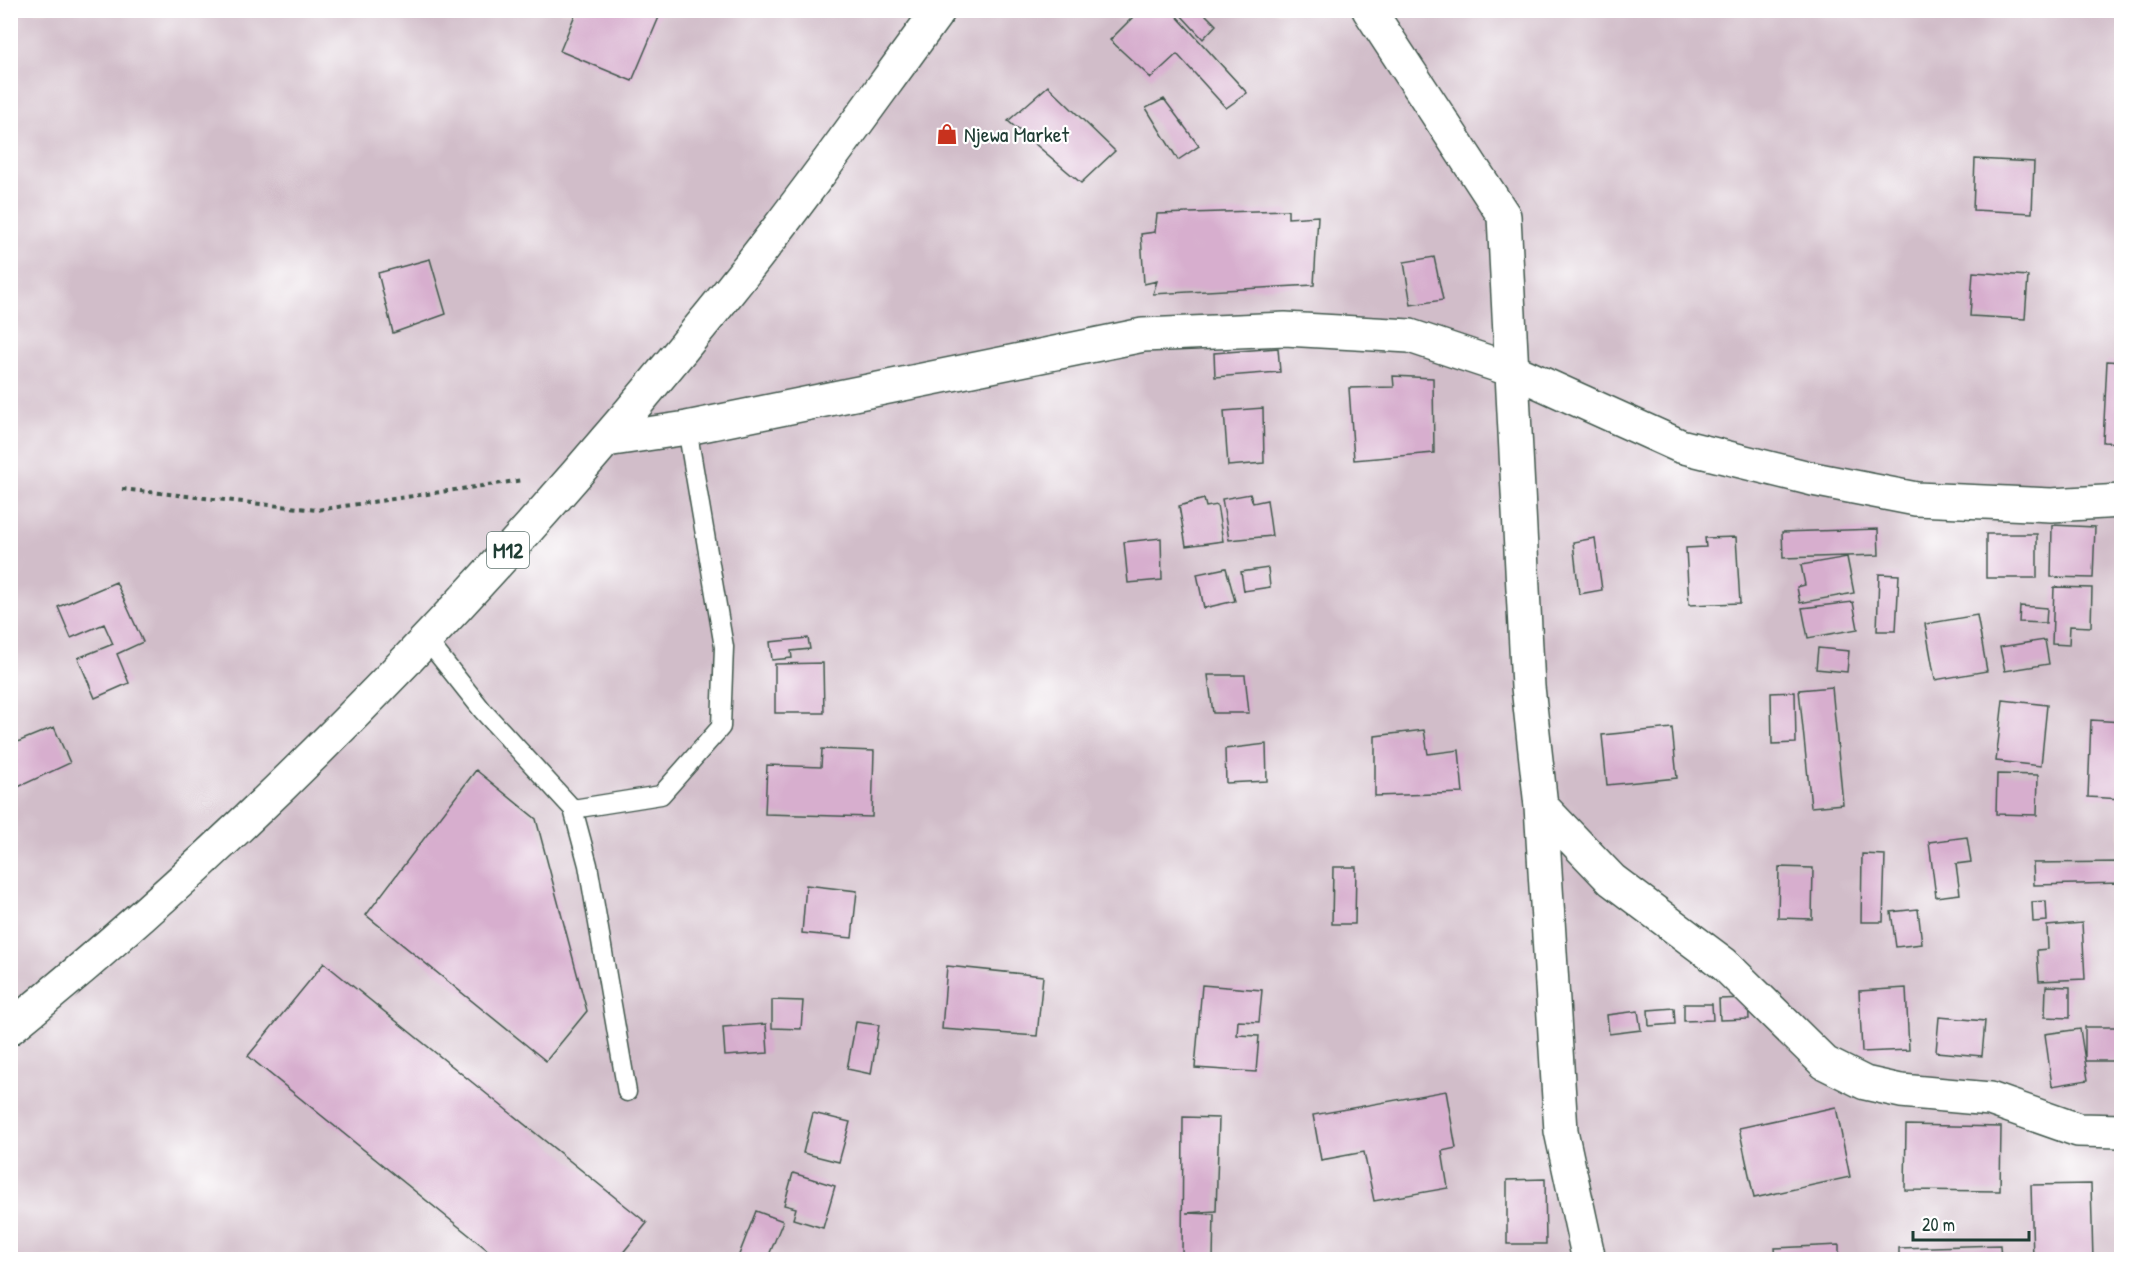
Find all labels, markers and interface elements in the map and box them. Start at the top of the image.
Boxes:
place label: Njewa Market [964,119,1070,149]
shop icon: Njewa Market [935,122,959,146]
road number: M12 [487,532,529,568]
scale bar [1913,1204,2028,1242]
text: 20 m [1922,1212,1955,1237]

